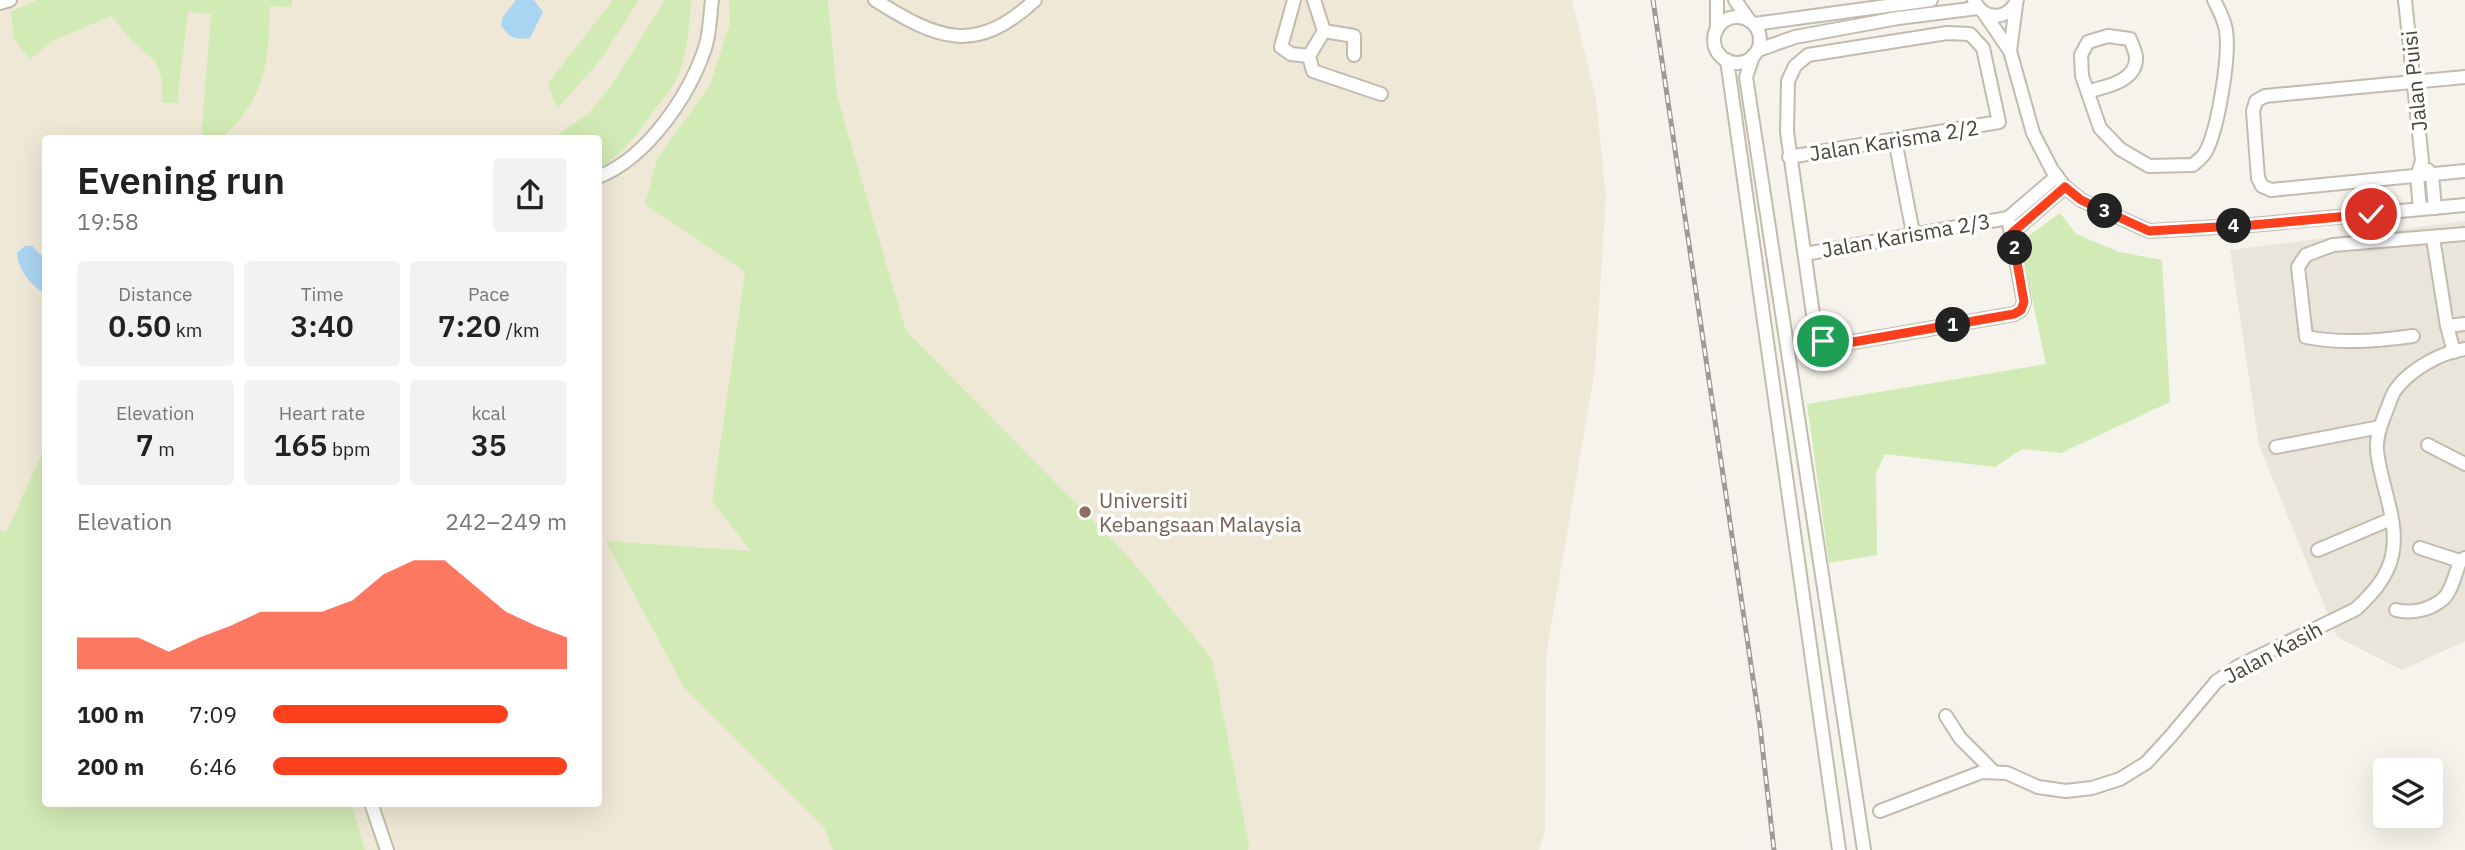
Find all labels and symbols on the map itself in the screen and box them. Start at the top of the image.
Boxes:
street label: Jalan Puisi [2395,29,2433,133]
street label: Jalan Karisma 2/2 [1807,113,1981,167]
pin [2341,184,2401,244]
pin: 3 [2088,194,2122,228]
street label: Jalan Karisma 2/3 [1819,206,1993,264]
pin: 4 [2216,208,2252,244]
pin: 2 [1997,230,2032,266]
pin: 1 [1936,308,1970,342]
pin [1793,311,1853,371]
place label: Universiti Kebangsaan Malaysia [1099,486,1301,538]
marker: Universiti Kebangsaan Malaysia [1077,504,1093,520]
street label: Jalan Kasih [2219,614,2327,690]

